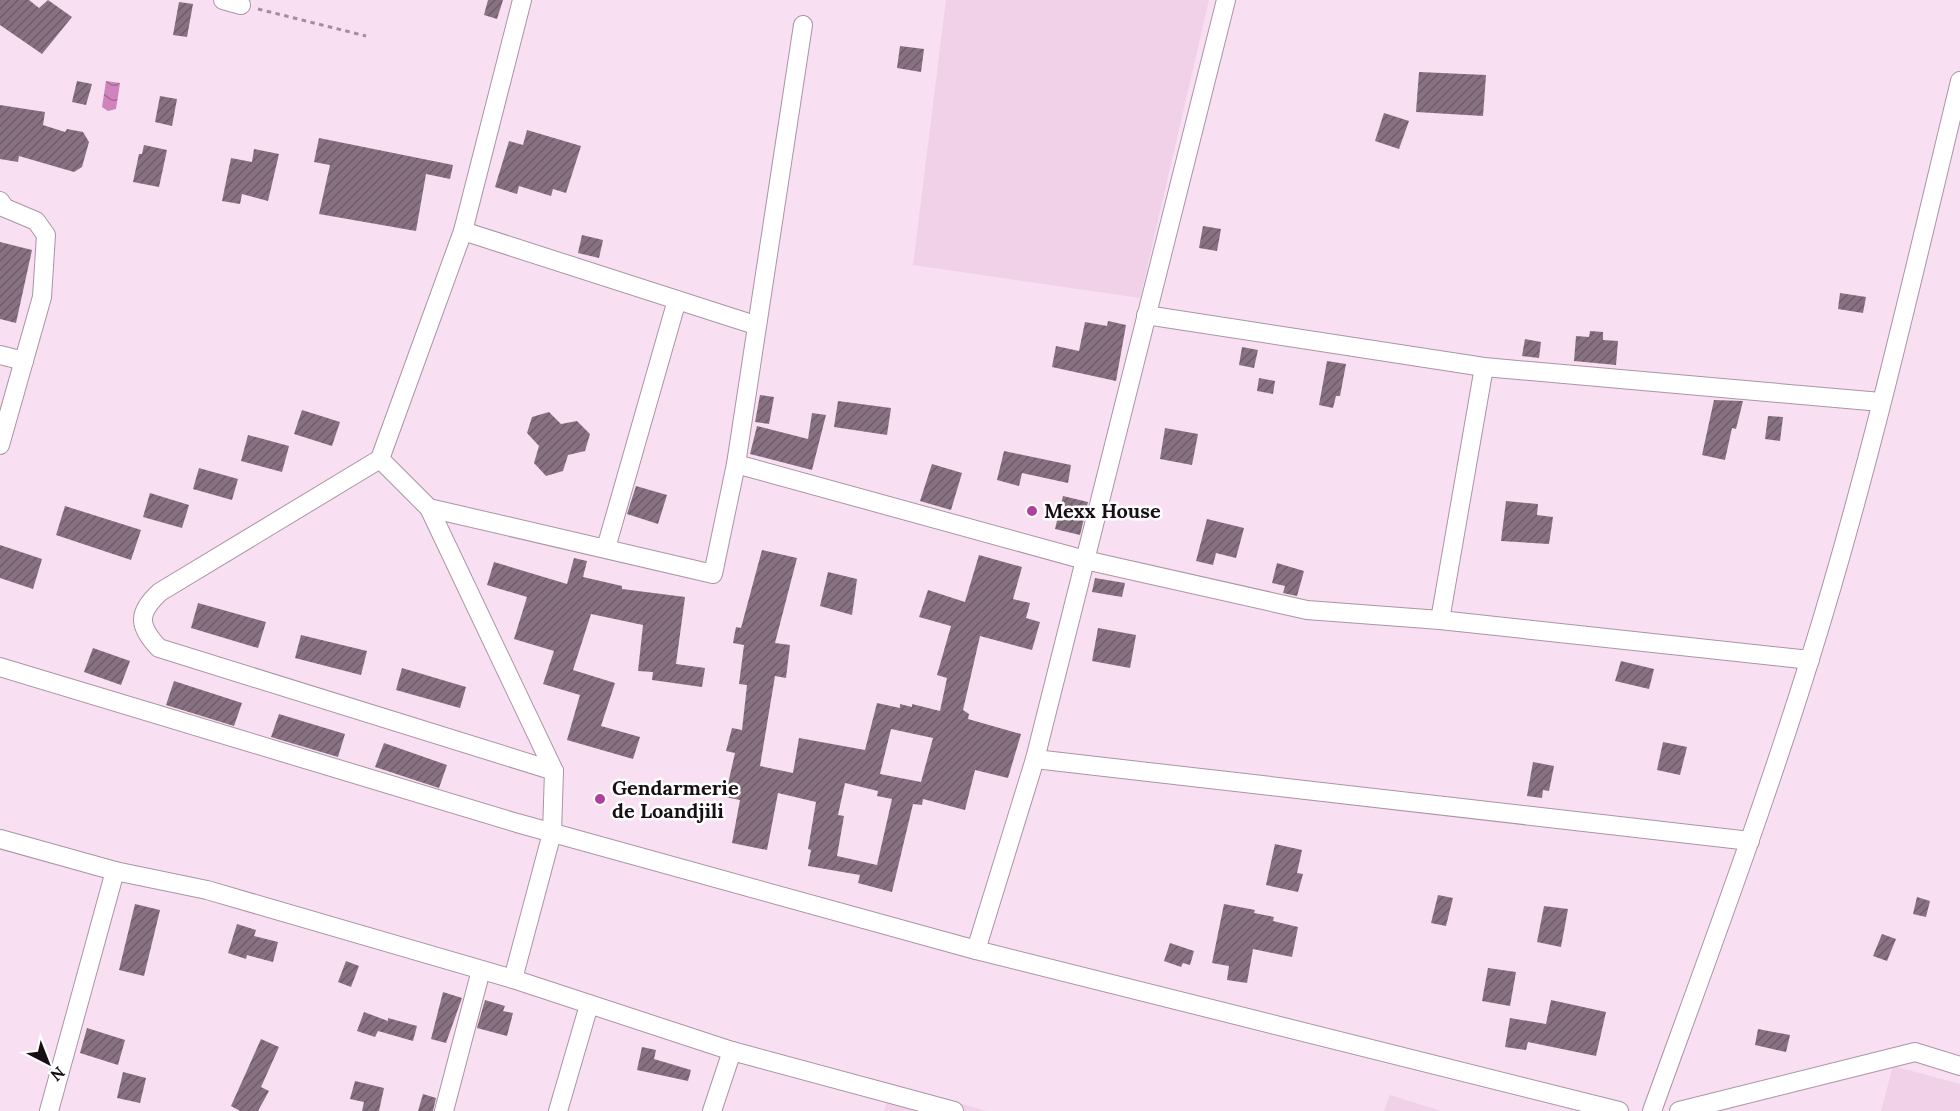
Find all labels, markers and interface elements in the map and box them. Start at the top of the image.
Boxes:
place label: Mexx House [1044,498,1161,523]
marker: Mexx House [1025,504,1039,518]
place label: Gendarmerie de Loandjili [612,775,739,823]
marker: Gendarmerie de Loandjili [593,792,607,806]
north arrow [18,1033,78,1093]
text: N [47,1063,69,1086]

